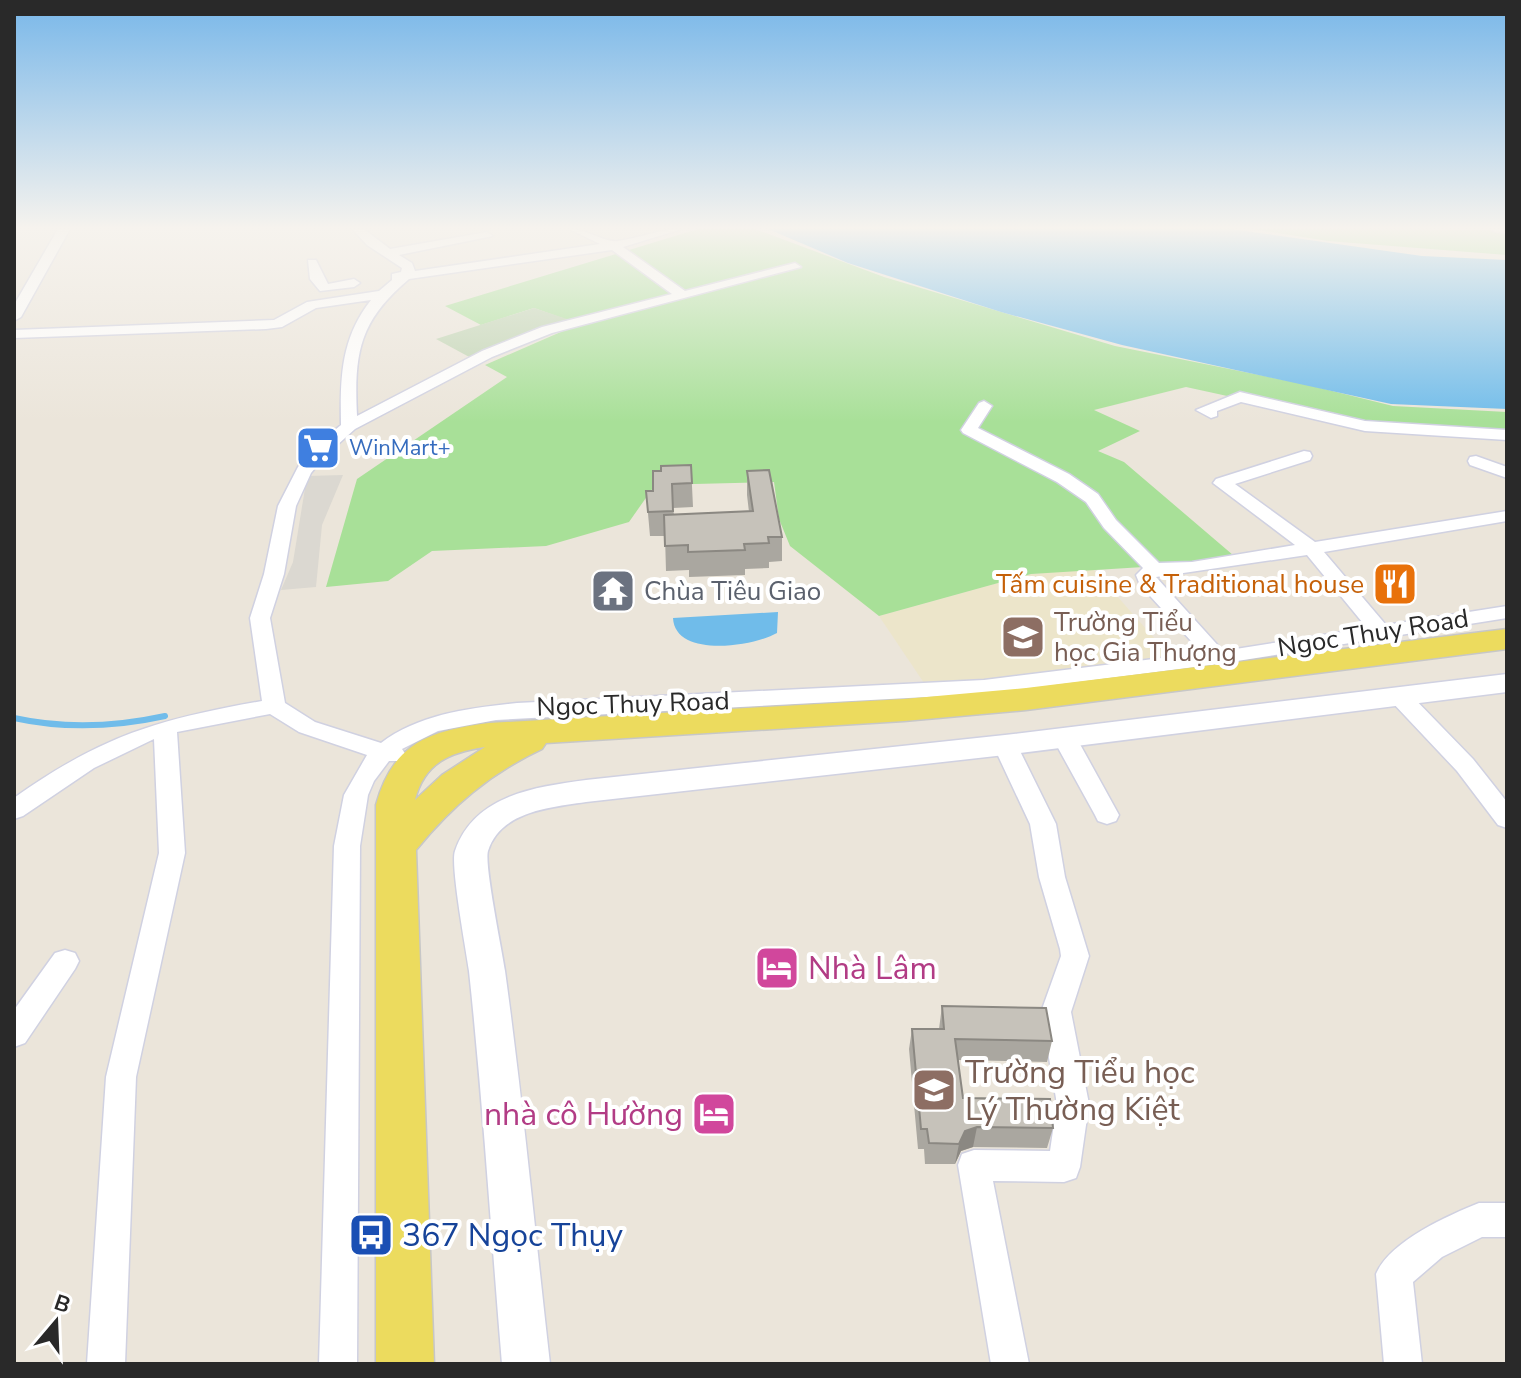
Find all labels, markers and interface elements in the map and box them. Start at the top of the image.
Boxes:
supermarket icon: WinMart+ [294,424,342,472]
place label: WinMart+ [349,433,451,463]
restaurant icon: Tấm cuisine & Traditional house [1371,560,1419,608]
temple icon: Chùa Tiêu Giao [589,567,637,615]
place label: Tấm cuisine & Traditional house [996,567,1364,602]
place label: Chùa Tiêu Giao [644,574,821,609]
street label: Ngoc Thuy Road [1275,601,1471,665]
place label: Trường Tiểu học Gia Thượng [1054,605,1237,670]
school or university icon: Trường Tiểu học Gia Thượng [999,613,1047,661]
street label: Ngoc Thuy Road [536,683,730,725]
hotel icon: Nhà Lâm [753,944,801,992]
place label: Nhà Lâm [808,947,937,990]
place label: Trường Tiểu học Lý Thường Kiệt [965,1051,1195,1131]
school or university icon: Trường Tiểu học Lý Thường Kiệt [910,1066,958,1114]
hotel icon: nhà cô Hường [690,1090,738,1138]
place label: nhà cô Hường [484,1093,683,1136]
bus stop icon: 367 Ngọc Thụy [347,1211,395,1259]
place label: 367 Ngọc Thụy [402,1214,623,1257]
north arrow [16,1282,96,1362]
text: B [50,1287,74,1321]

